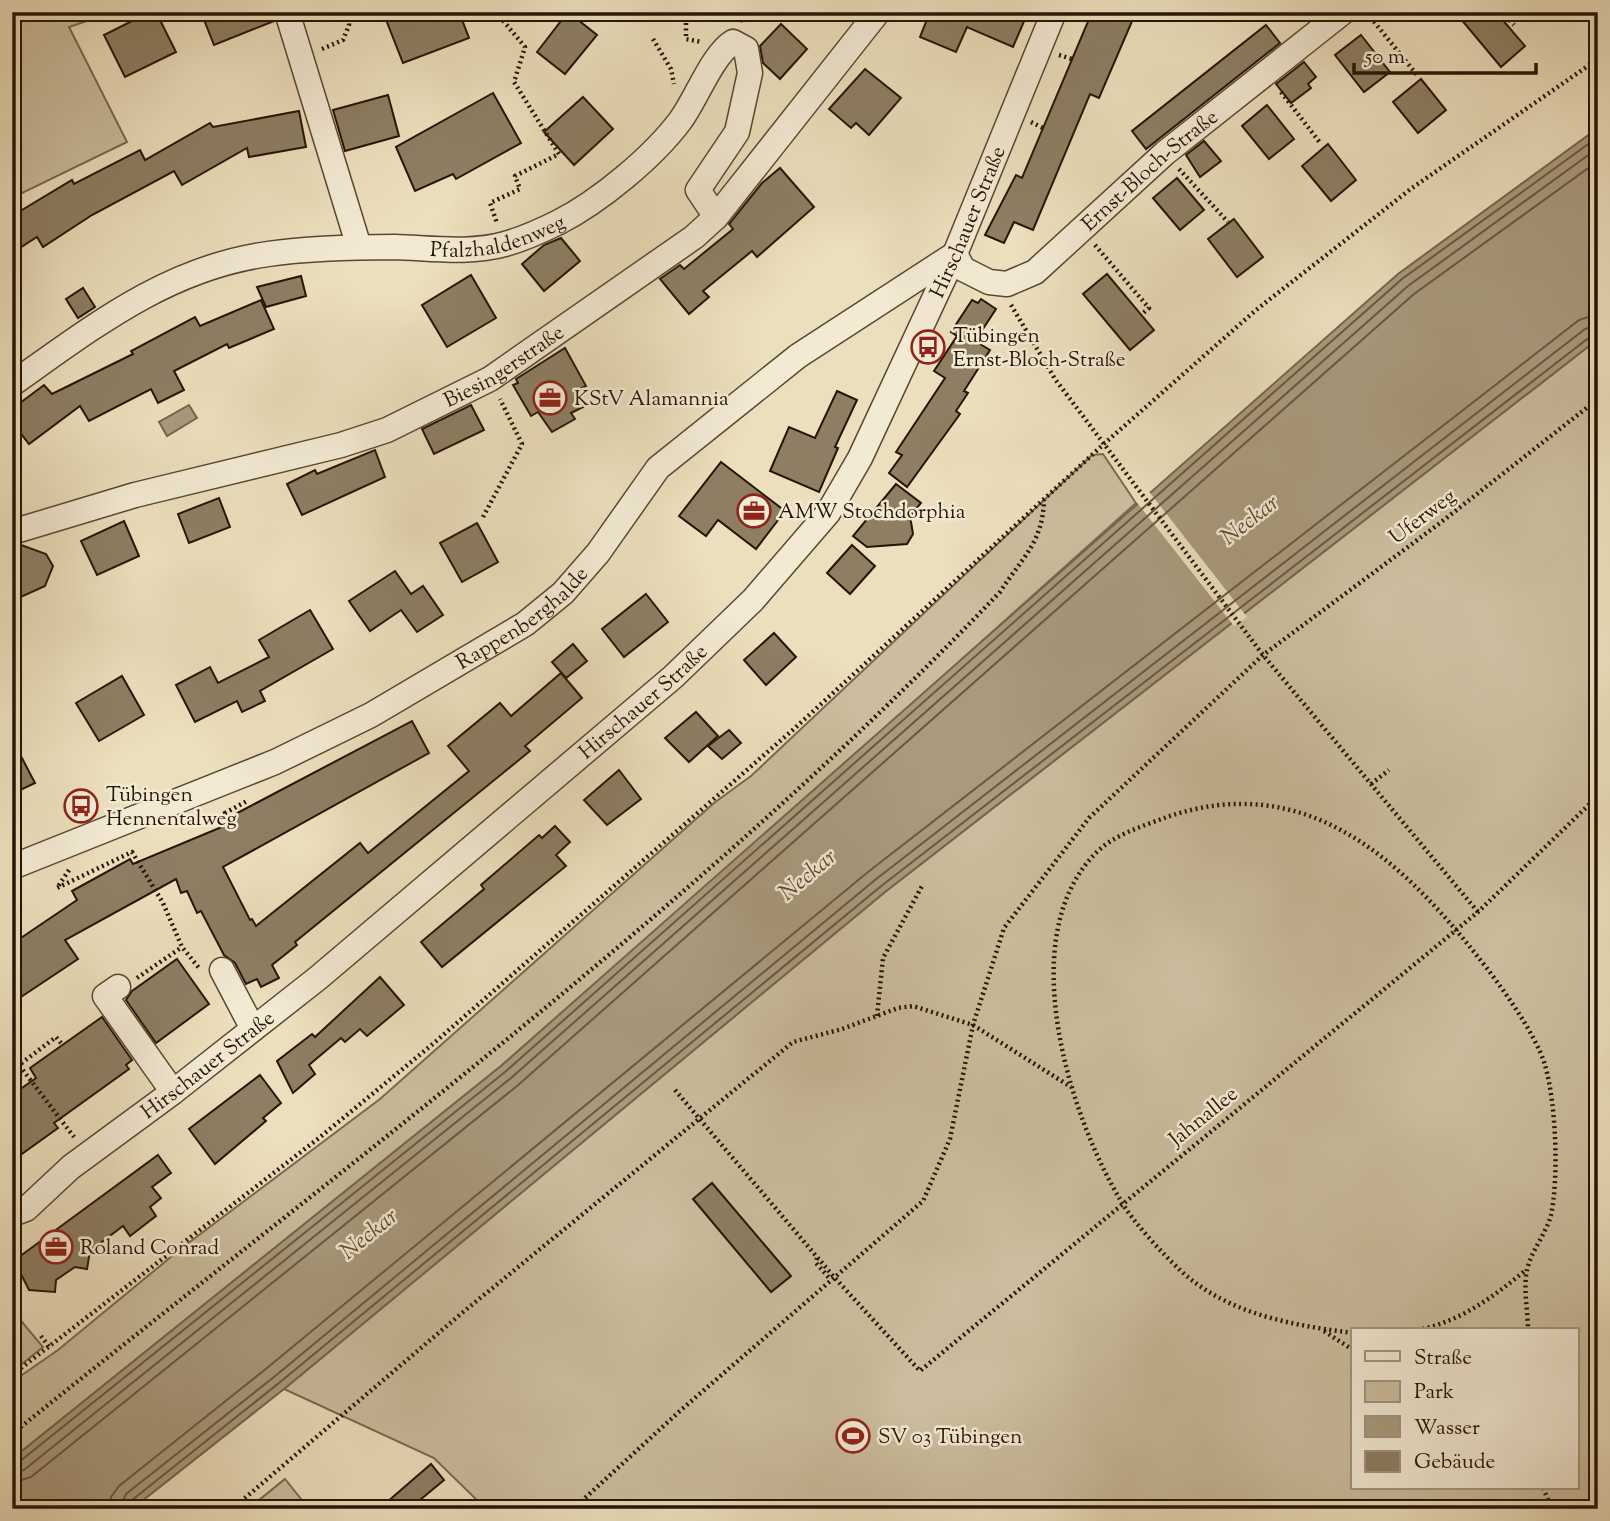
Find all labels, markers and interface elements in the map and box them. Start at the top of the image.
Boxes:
scale bar [1354,32,1536,76]
text: 50 m [1364,43,1405,73]
street label: Ernst-Bloch-Straße [1076,103,1225,239]
street label: Hirschauer Straße [924,142,1015,303]
street label: Pfalzhaldenweg [429,208,571,267]
street label: Biesingerstraße [439,319,571,417]
place label: Tübingen Ernst-Bloch-Straße [953,322,1126,376]
bus stop icon: Tübingen Ernst-Bloch-Straße [909,328,947,366]
office icon: KStV Alamannia [531,379,569,417]
place label: KStV Alamannia [574,385,729,415]
street label: Uferweg [1384,483,1463,553]
water label: Neckar [1214,488,1287,554]
office icon: AMW Stochdorphia [735,492,773,530]
place label: AMW Stochdorphia [778,498,966,528]
street label: Rappenberghalde [451,561,596,678]
street label: Hirschauer Straße [573,638,715,768]
place label: Tübingen Hennentalweg [106,781,237,835]
bus stop icon: Tübingen Hennentalweg [62,787,100,825]
water label: Neckar [773,842,844,910]
street label: Hirschauer Straße [135,1004,282,1128]
street label: Jahnallee [1162,1080,1245,1155]
water label: Neckar [334,1201,406,1269]
office icon: Roland Conrad [37,1228,75,1266]
place label: Roland Conrad [80,1234,219,1264]
legend [1351,1328,1578,1490]
text: Straße [1414,1344,1472,1374]
text: Park [1414,1378,1455,1408]
text: Wasser [1414,1414,1480,1444]
sports icon: SV 03 Tübingen [834,1417,872,1455]
place label: SV 03 Tübingen [878,1423,1023,1453]
text: Gebäude [1414,1448,1495,1478]

